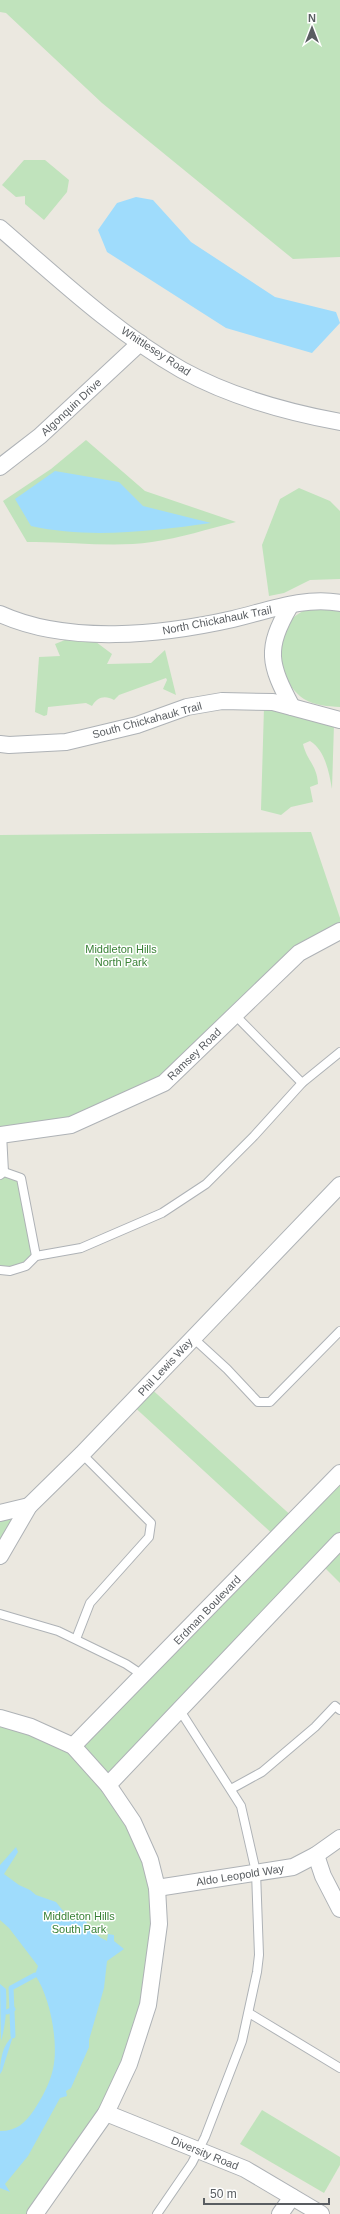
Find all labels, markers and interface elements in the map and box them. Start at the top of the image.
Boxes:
north arrow [292,8,332,48]
text: N [308,12,316,24]
street label: Whittlesey Road [119,324,193,378]
street label: Algonquin Drive [39,376,103,438]
street label: North Chickahauk Trail [161,603,273,637]
street label: South Chickahauk Trail [91,700,203,740]
park label: Middleton Hills North Park [85,943,157,968]
street label: Ramsey Road [165,1025,223,1083]
street label: Phil Lewis Way [135,1335,195,1398]
street label: Erdman Boulevard [171,1573,243,1647]
street label: Aldo Leopold Way [195,1862,285,1888]
park label: Middleton Hills South Park [43,1910,115,1935]
street label: Diversity Road [170,2134,240,2172]
scale bar [204,2180,329,2206]
text: 50 m [210,2187,237,2201]

